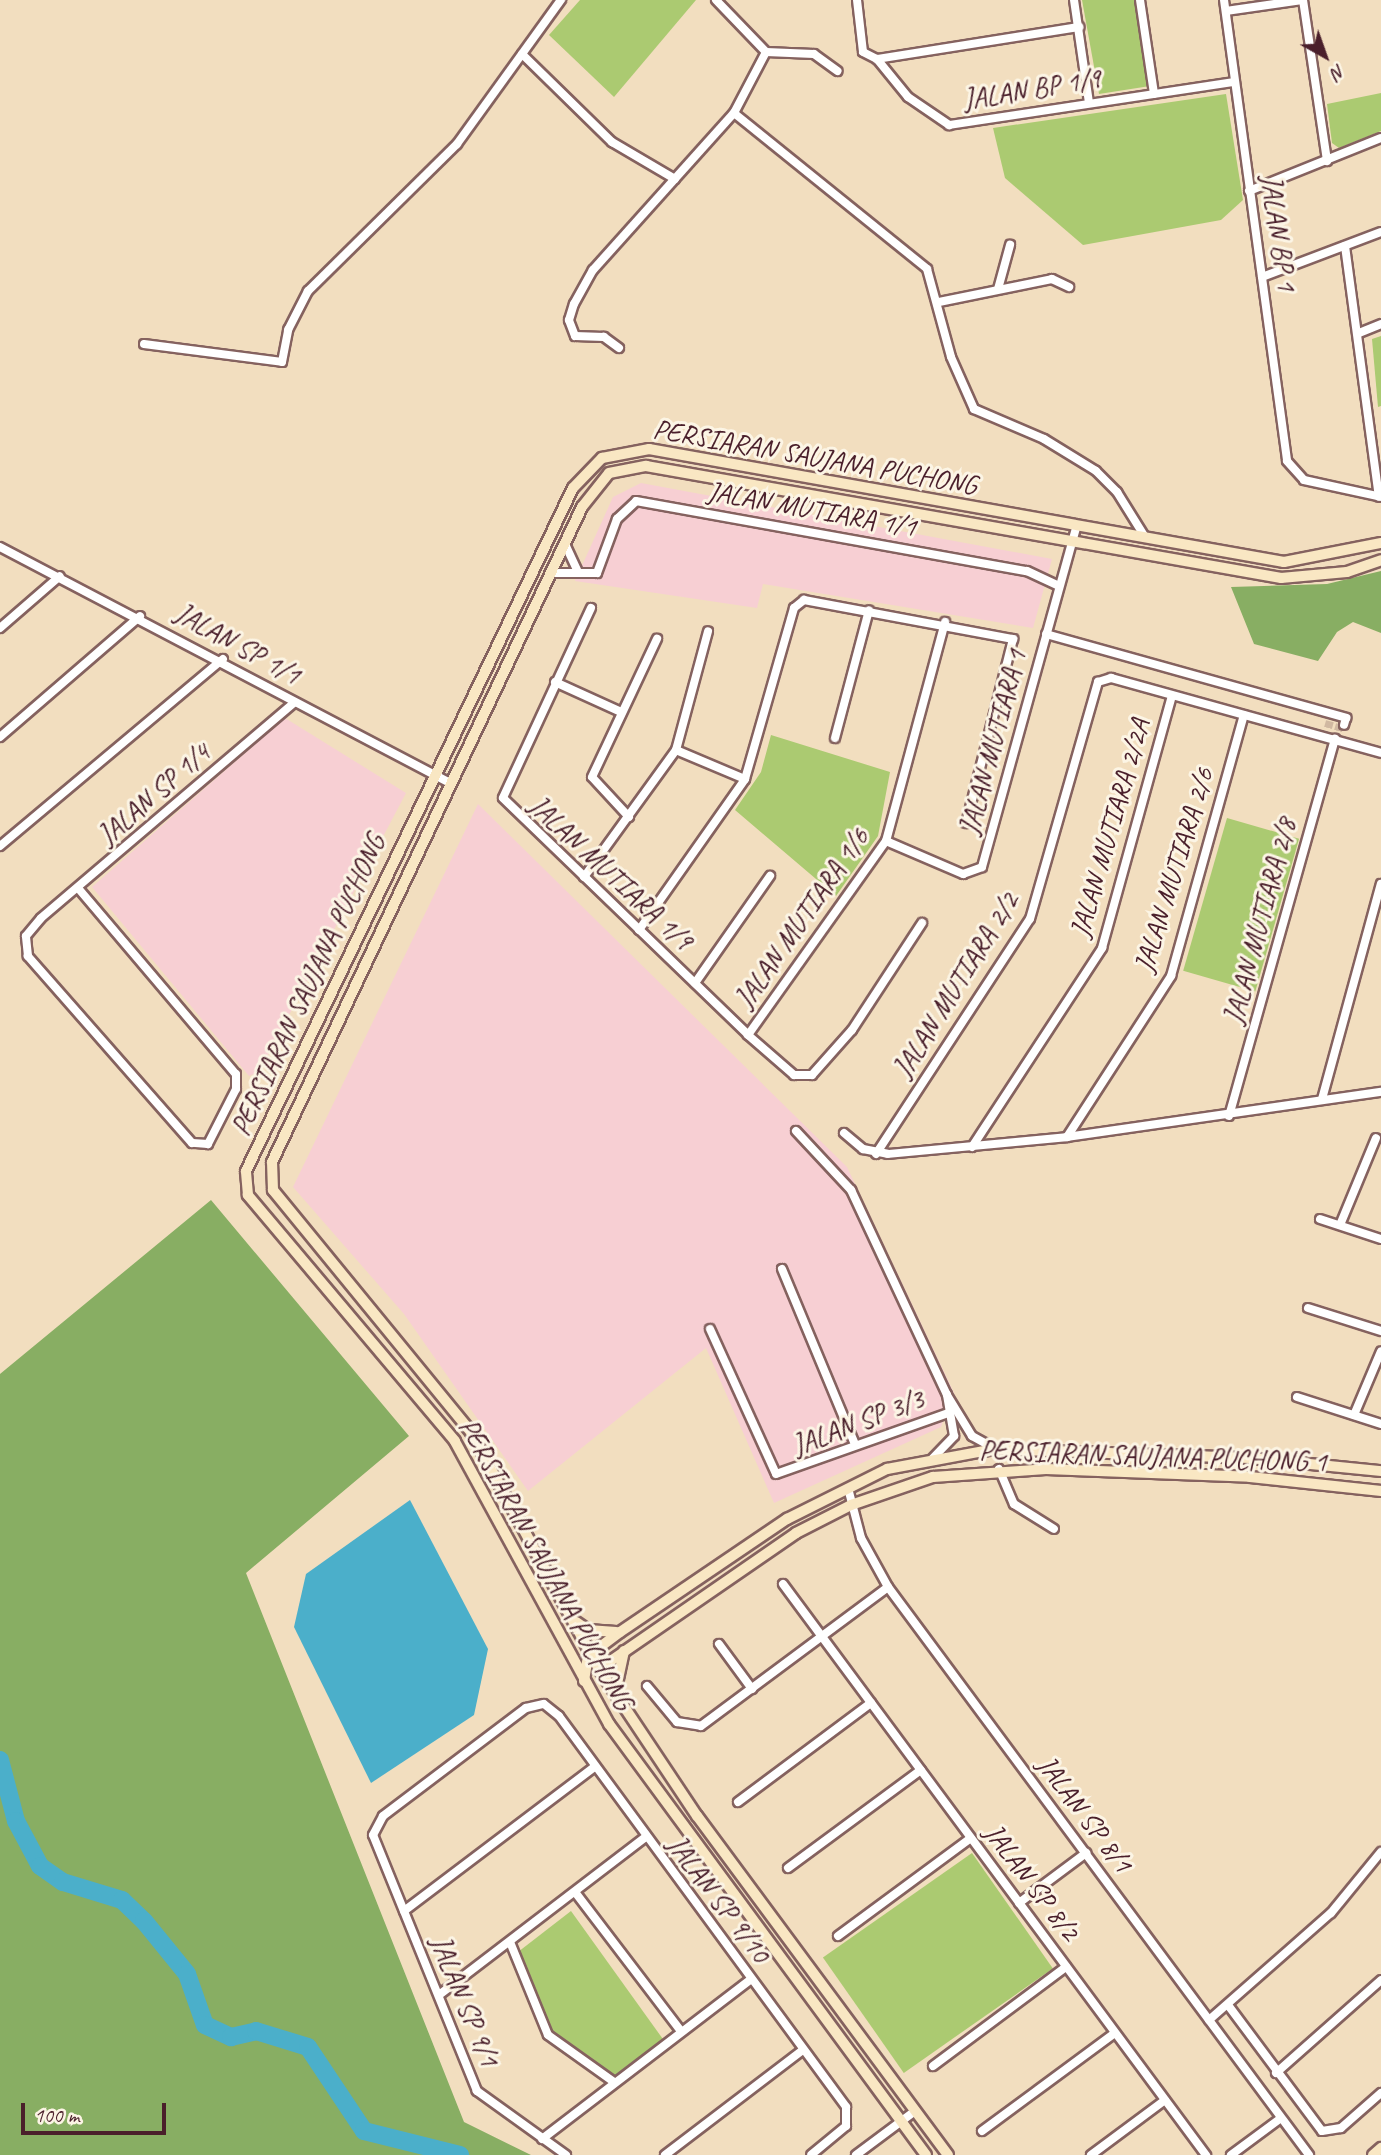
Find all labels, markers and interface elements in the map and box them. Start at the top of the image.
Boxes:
north arrow [1290,21,1360,91]
text: N [1326,59,1351,85]
street label: JALAN BP 1/9 [961,62,1103,116]
street label: JALAN BP 1 [1254,173,1304,293]
street label: PERSIARAN SAUJANA PUCHONG [650,412,980,502]
street label: JALAN MUTIARA 1/1 [705,474,919,544]
street label: JALAN SP 1/1 [170,596,306,692]
street label: JALAN MUTIARA 1 [952,646,1034,838]
street label: JALAN MUTIARA 2/2A [1063,715,1157,941]
street label: JALAN SP 1/4 [91,736,217,852]
street label: JALAN MUTIARA 2/6 [1127,764,1221,976]
street label: JALAN MUTIARA 1/9 [522,789,700,957]
street label: JALAN MUTIARA 2/8 [1216,815,1304,1027]
street label: JALAN MUTIARA 1/6 [728,822,876,1014]
street label: PERSIARAN SAUJANA PUCHONG [223,828,393,1142]
street label: JALAN MUTIARA 2/2 [886,887,1026,1083]
street label: JALAN SP 3/3 [788,1382,928,1462]
street label: PERSIARAN SAUJANA PUCHONG [451,1412,641,1716]
street label: PERSIARAN SAUJANA PUCHONG 1 [978,1433,1328,1479]
street label: JALAN SP 8/1 [1030,1749,1140,1879]
street label: JALAN SP 8/2 [977,1817,1087,1947]
street label: JALAN SP 9/10 [660,1829,778,1969]
street label: JALAN SP 9/1 [424,1931,506,2071]
scale bar [24,2088,170,2132]
text: 100 m [34,2102,79,2128]

